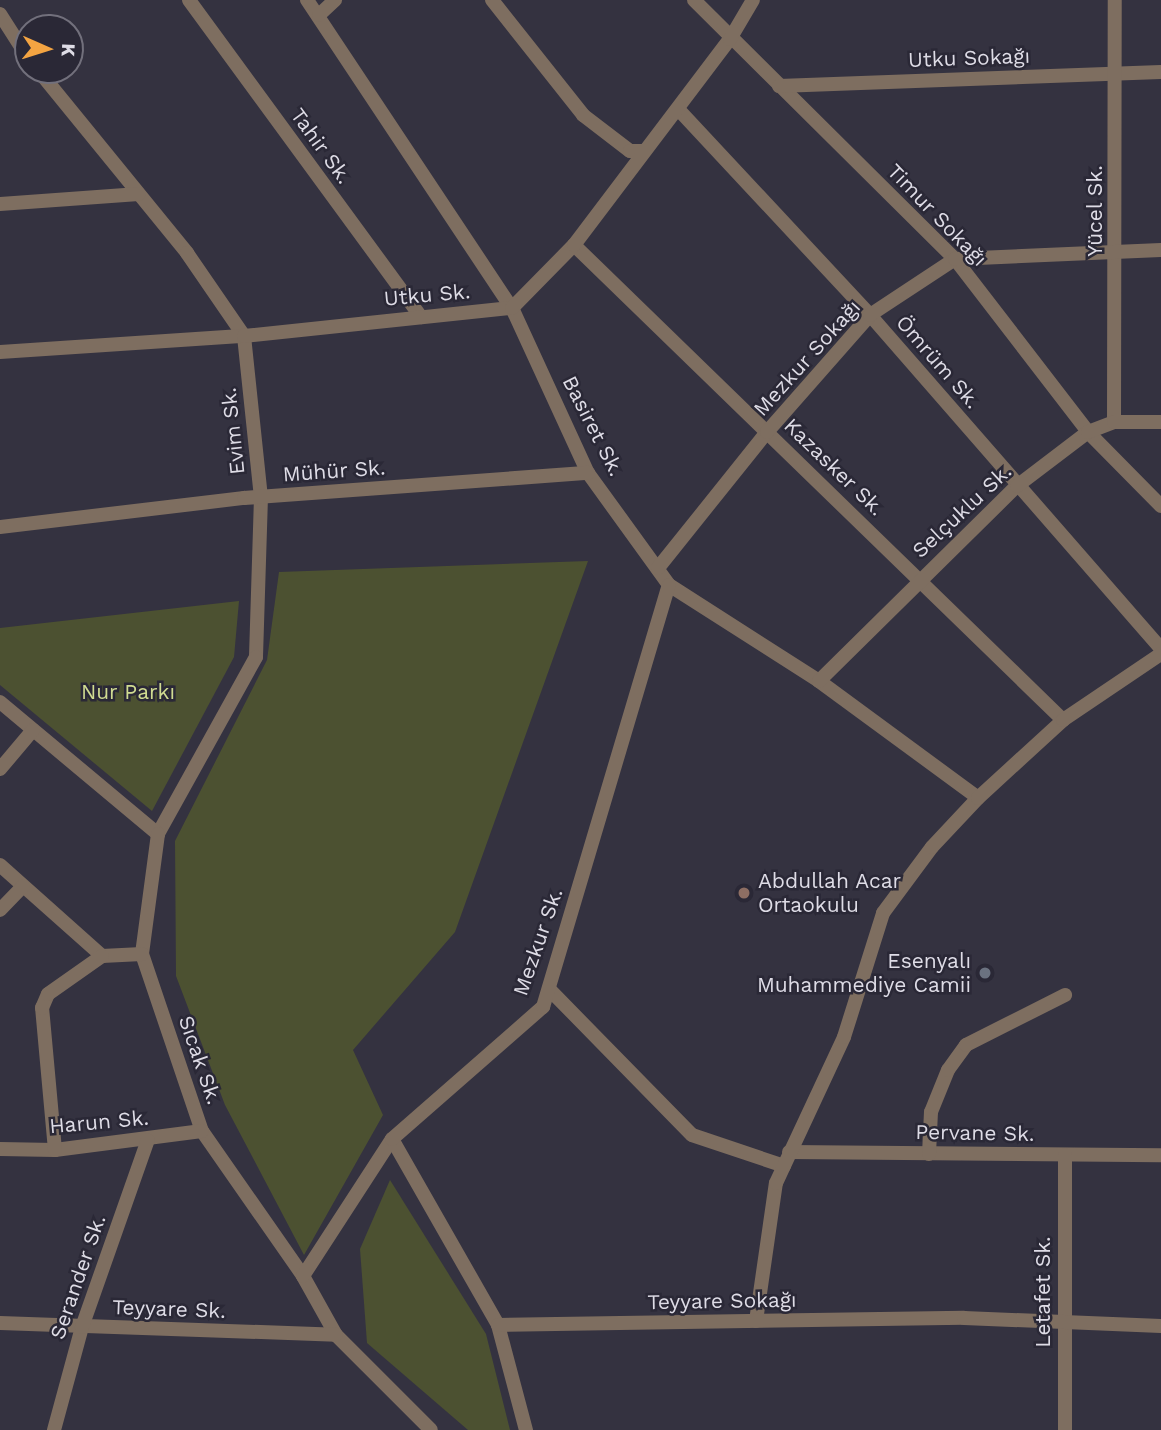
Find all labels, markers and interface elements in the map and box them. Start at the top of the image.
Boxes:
north arrow [14,14,84,84]
text: K [57,43,80,57]
street label: Utku Sokağı [908,43,1030,73]
street label: Tahir Sk. [285,103,357,189]
street label: Timur Sokağı [882,158,992,272]
street label: Yücel Sk. [1082,165,1108,257]
street label: Utku Sk. [383,279,471,311]
street label: Mezkur Sokağı [748,295,866,421]
street label: Ömrüm Sk. [891,310,985,414]
street label: Basiret Sk. [557,372,629,480]
street label: Evim Sk. [216,386,250,476]
street label: Kazasker Sk. [779,413,889,521]
street label: Mühür Sk. [282,455,386,487]
street label: Selçuklu Sk. [907,459,1017,563]
park label: Nur Parkı [81,679,175,705]
place label: Abdullah Acar Ortaokulu [758,868,902,918]
street label: Mezkur Sk. [508,885,568,999]
marker: Abdullah Acar Ortaokulu [736,885,752,901]
place label: Esenyalı Muhammediye Camii [757,948,971,998]
marker: Esenyalı Muhammediye Camii [977,965,993,981]
street label: Sıcak Sk. [173,1012,227,1108]
street label: Harun Sk. [48,1105,150,1139]
street label: Pervane Sk. [915,1119,1035,1147]
street label: Serander Sk. [45,1211,111,1343]
street label: Letafet Sk. [1030,1236,1056,1348]
street label: Teyyare Sokağı [647,1287,797,1315]
street label: Teyyare Sk. [112,1294,226,1324]

